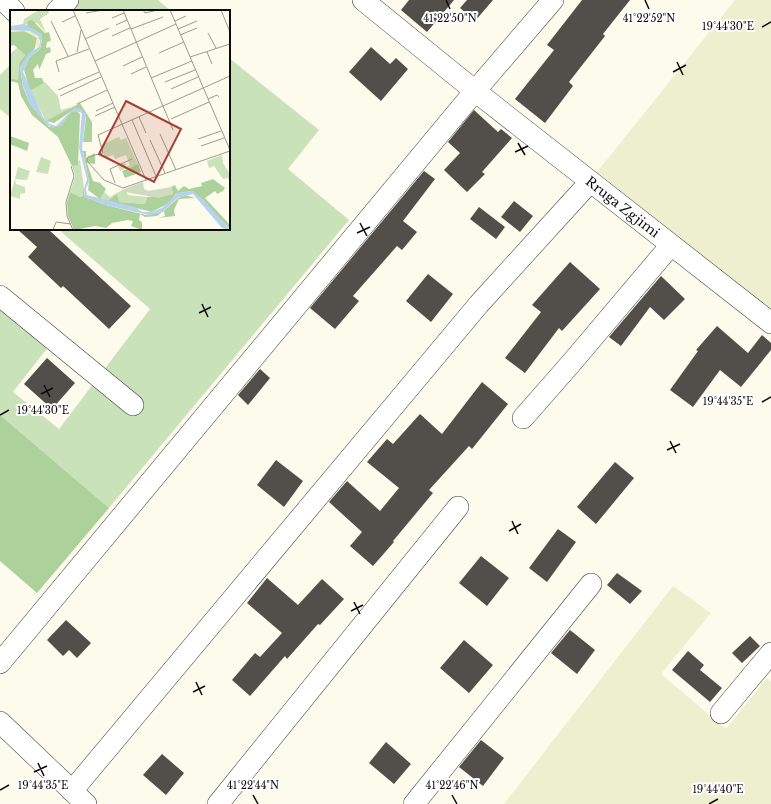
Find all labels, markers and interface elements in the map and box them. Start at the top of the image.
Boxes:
inset map [10,10,230,230]
text: 41°22'50"N [423,12,477,25]
text: 41°22'52"N [623,12,675,25]
text: 19°44'30"E [702,20,754,33]
street label: Rruga Zgjimi [582,173,663,242]
text: 19°44'35"E [703,395,753,408]
text: 19°44'30"E [17,404,69,417]
text: 19°44'35"E [18,779,68,792]
text: 41°22'44"N [227,779,279,792]
text: 41°22'46"N [426,779,478,792]
text: 19°44'40"E [692,783,744,796]

